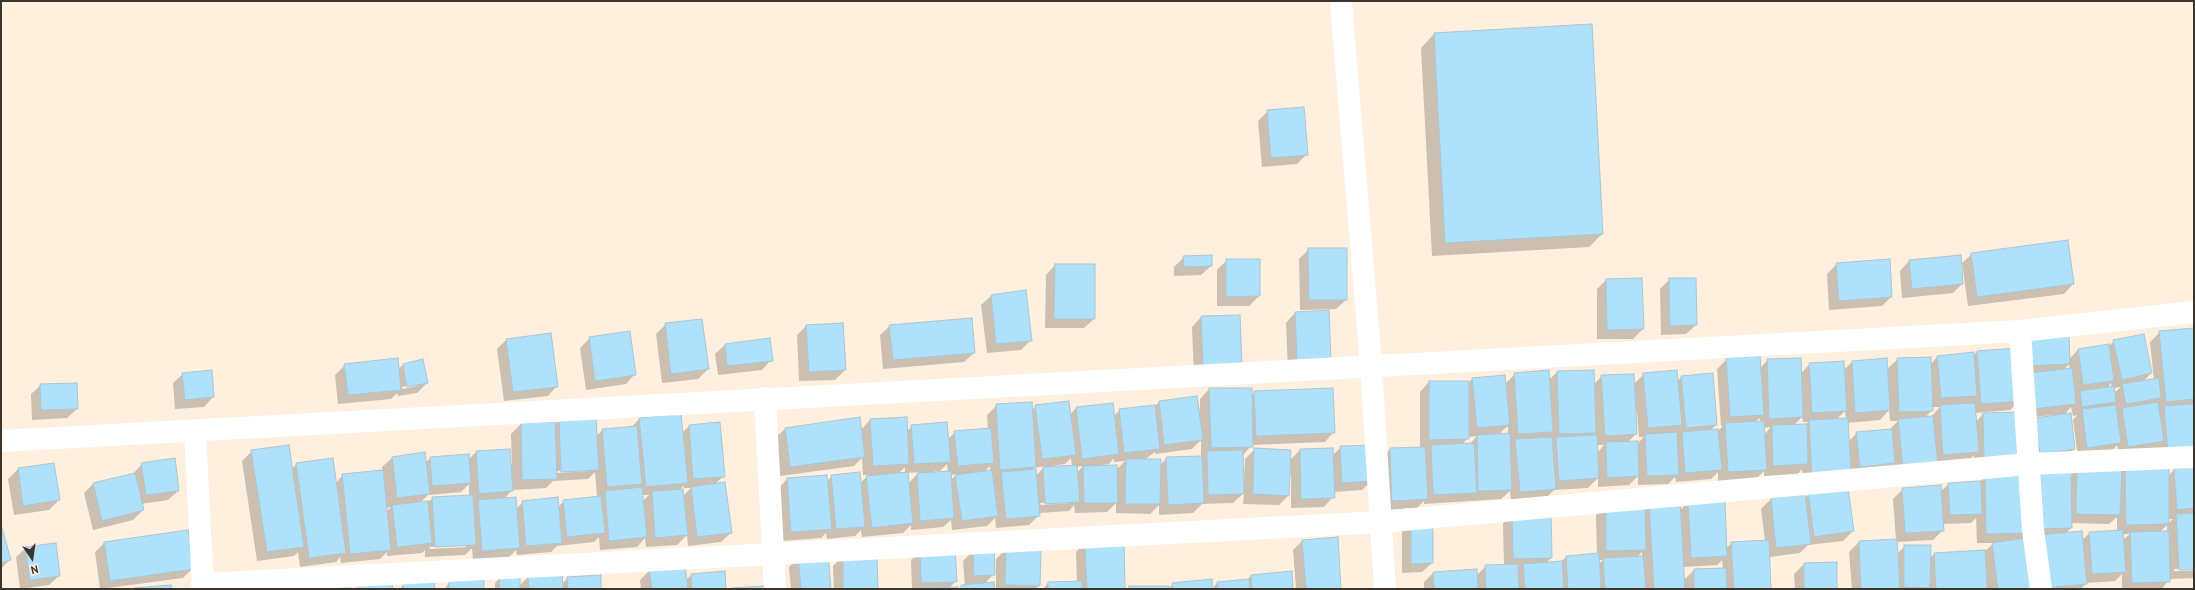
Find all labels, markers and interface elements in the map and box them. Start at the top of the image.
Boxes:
north arrow [12,538,52,578]
text: N [30,562,40,577]

